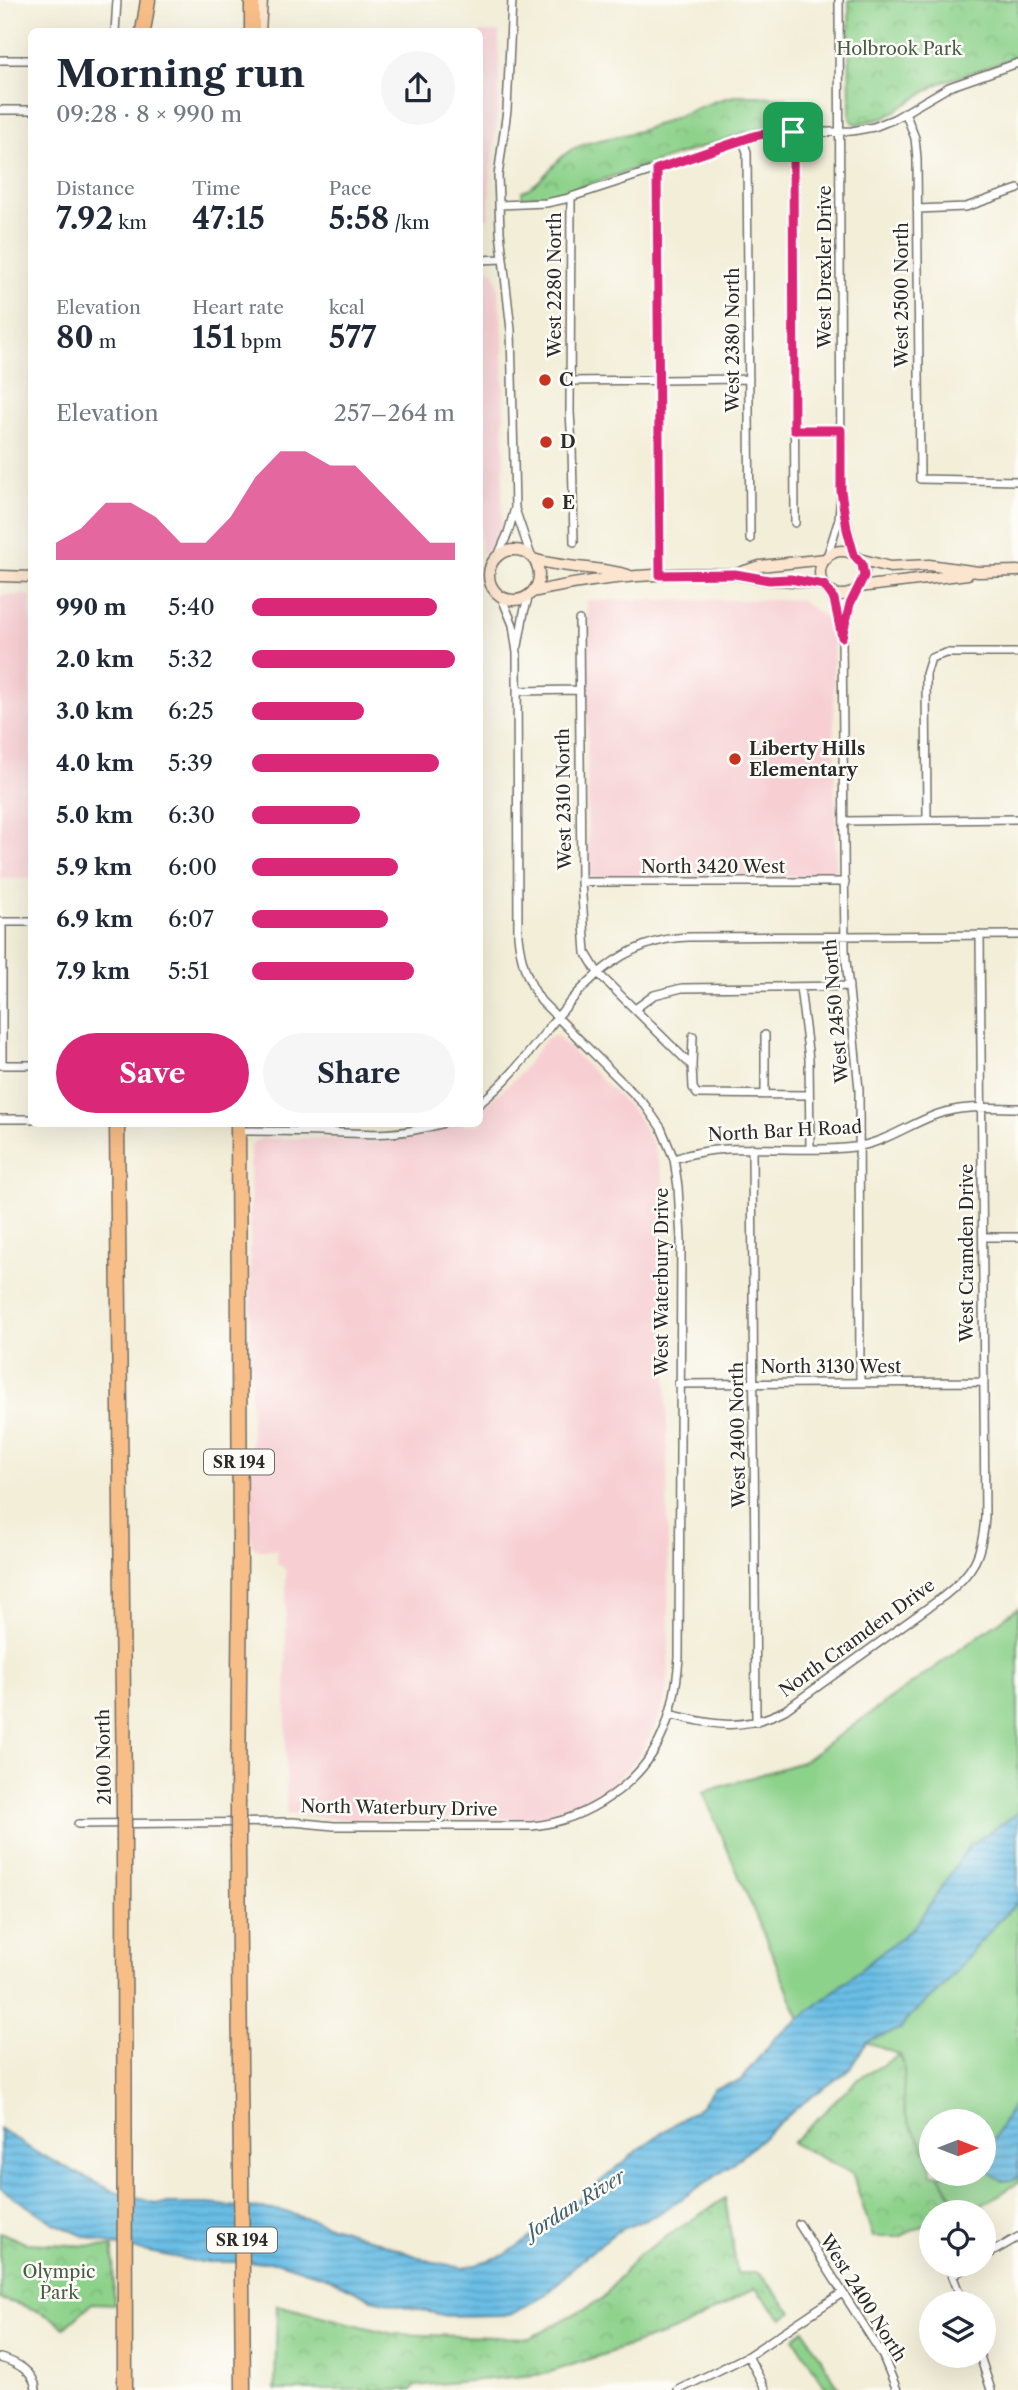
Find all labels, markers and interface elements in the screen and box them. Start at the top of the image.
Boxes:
park label: Holbrook Park [836,38,963,60]
text: Morning run [56,50,305,97]
button: share [381,51,455,125]
text: 09:28 · 8 × 990 m [56,100,242,128]
pin [763,102,823,162]
icon: arrive [774,113,812,151]
text: Distance [56,177,135,200]
text: Time [192,177,240,200]
text: Pace [329,177,372,200]
street label: West Drexler Drive [814,185,836,350]
text: 7.92 [56,200,113,237]
text: 47:15 [192,200,265,237]
text: 5:58 [329,200,389,237]
text: km [113,211,147,234]
text: /km [389,211,430,234]
street label: West 2280 North [544,212,566,359]
street label: West 2500 North [891,222,913,369]
street label: West 2380 North [722,268,744,413]
text: Elevation [56,296,141,319]
text: Heart rate [192,296,284,319]
text: kcal [329,296,365,319]
text: 80 [56,319,94,356]
text: 151 [192,319,236,356]
text: 577 [329,319,377,356]
text: m [94,330,116,353]
text: bpm [236,330,282,353]
place label: C [559,369,573,391]
marker: C [537,372,553,388]
text: Elevation [56,399,159,427]
text: 257–264 m [334,399,455,427]
place label: D [560,431,576,453]
marker: D [538,434,554,450]
place label: E [562,492,575,514]
marker: E [540,495,556,511]
text: 990 m [56,593,127,621]
text: 5:40 [168,593,215,621]
text: 2.0 km [56,645,134,673]
text: 5:32 [168,645,213,673]
text: 3.0 km [56,697,134,725]
text: 6:25 [168,697,214,725]
street label: West 2310 North [552,728,576,871]
place label: Liberty Hills Elementary [749,738,865,781]
text: 4.0 km [56,749,134,777]
text: 5:39 [168,749,213,777]
marker: Liberty Hills Elementary [727,751,743,767]
text: 5.0 km [56,801,133,829]
text: 6:30 [168,801,215,829]
text: 5.9 km [56,853,132,881]
text: 6:00 [168,853,217,881]
street label: North 3420 West [641,856,786,878]
text: 6.9 km [56,905,133,933]
text: 6:07 [168,905,214,933]
street label: West 2450 North [819,938,853,1085]
text: 7.9 km [56,957,130,985]
text: 5:51 [168,957,209,985]
button: Save [56,1033,249,1113]
button: Share [263,1033,455,1113]
street label: North Bar H Road [707,1116,863,1146]
street label: West Cramden Drive [956,1164,978,1343]
street label: West Waterbury Drive [651,1188,673,1377]
street label: North 3130 West [761,1356,902,1378]
street label: West 2400 North [726,1362,750,1509]
road number: SR 194 [204,1450,274,1474]
street label: North Cramden Drive [775,1574,939,1702]
street label: 2100 North [92,1709,116,1805]
street label: North Waterbury Drive [300,1795,498,1821]
north arrow [919,2109,996,2186]
map controls [919,2109,996,2368]
water label: Jordan River [518,2164,631,2246]
button: locate [919,2200,996,2277]
road number: SR 194 [207,2228,277,2252]
street label: West 2400 North [814,2229,911,2366]
park label: Olympic Park [23,2261,95,2304]
button: layers [919,2291,996,2368]

